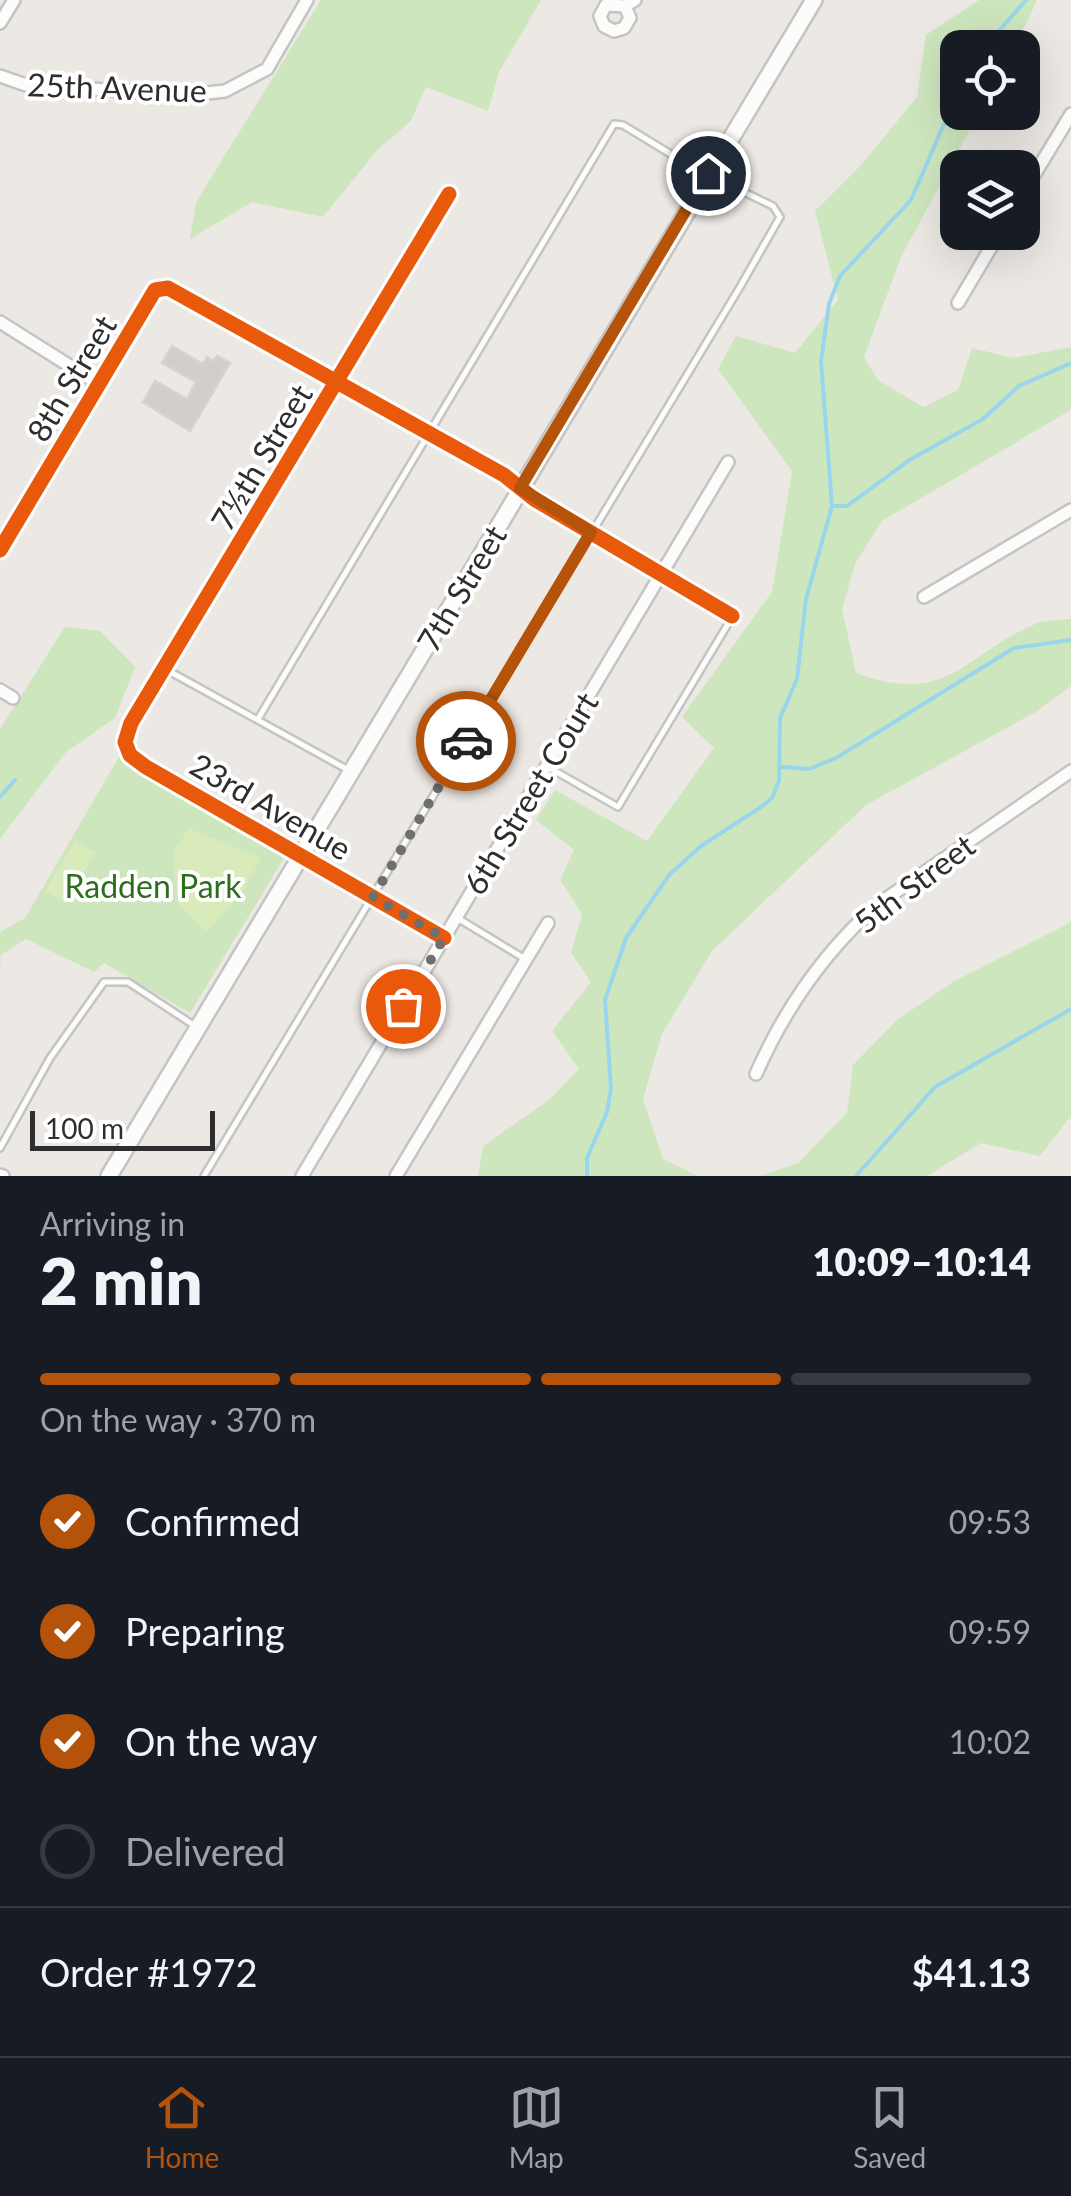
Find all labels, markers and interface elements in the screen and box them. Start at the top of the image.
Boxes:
map controls [940,30,1040,250]
button: locate [940,30,1040,130]
street label: 25th Avenue [27,64,207,110]
pin [666,131,751,216]
icon: home [681,146,736,201]
button: layers [940,150,1040,250]
street label: 8th Street [18,307,124,448]
street label: 7½th Street [202,376,320,537]
street label: 7th Street [408,517,514,658]
street label: 6th Street Court [454,684,606,901]
courier [416,691,516,791]
icon: car [439,714,494,769]
street label: 23rd Avenue [184,744,358,868]
street label: 5th Street [846,825,982,941]
park label: Radden Park [64,866,242,905]
pin [361,964,446,1049]
icon: bag [376,979,431,1034]
scale bar [30,1106,215,1150]
text: 100 m [45,1111,124,1145]
text: Arriving in [40,1204,185,1243]
text: 10:09–10:14 [812,1238,1031,1284]
text: 2 min [40,1241,202,1319]
text: On the way · 370 m [40,1400,316,1439]
icon: check [40,1494,95,1549]
text: Confirmed [125,1498,301,1544]
text: 09:53 [949,1502,1031,1541]
icon: check [40,1604,95,1659]
text: Preparing [125,1608,285,1654]
text: 09:59 [949,1612,1031,1651]
icon: check [40,1714,95,1769]
text: On the way [125,1718,317,1764]
text: 10:02 [949,1722,1031,1761]
text: Delivered [125,1828,285,1874]
text: Order #1972 [40,1949,257,1995]
text: $41.13 [912,1949,1031,1995]
tab: Home [145,2080,219,2174]
tab: Map [509,2080,564,2174]
tab: Saved [853,2080,926,2174]

